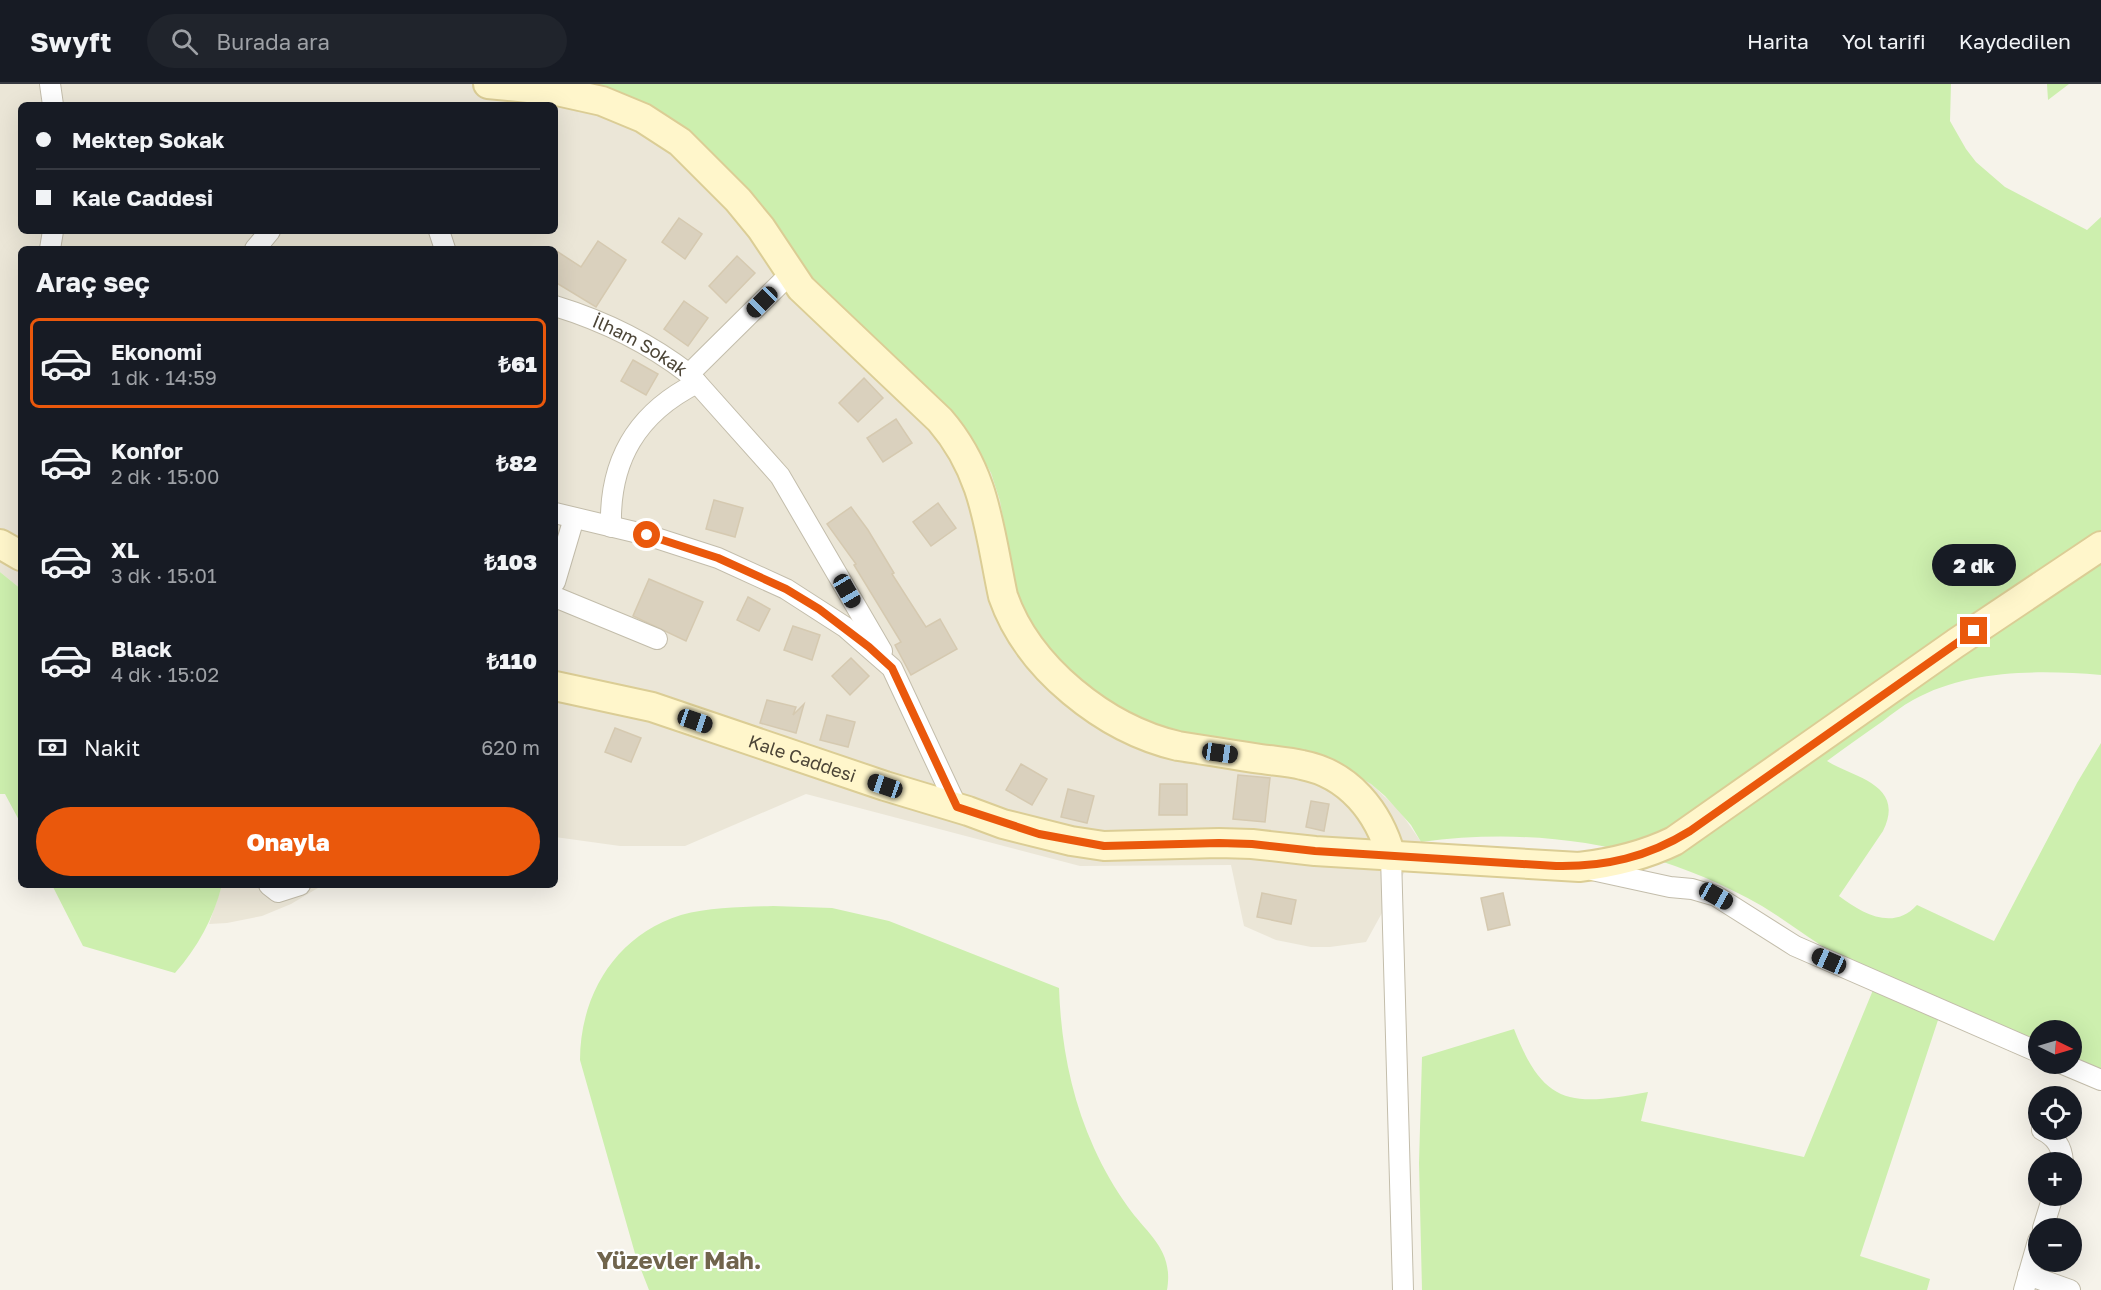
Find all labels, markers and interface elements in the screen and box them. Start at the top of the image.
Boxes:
search box [147,14,567,68]
text: Swyft [30,25,111,58]
icon: search [168,25,201,58]
text: Burada ara [216,28,330,55]
text: Harita [1747,28,1809,54]
text: Yol tarifi [1842,28,1926,54]
text: Kaydedilen [1959,28,2071,54]
text: Mektep Sokak [72,126,224,153]
text: Kale Caddesi [72,184,213,211]
text: Araç seç [36,266,150,298]
car [743,283,781,321]
street label: İlham Sokak [590,310,692,380]
icon: car [39,336,93,390]
text: Ekonomi [111,338,202,365]
text: ₺61 [498,350,537,377]
text: 1 dk · 14:59 [111,365,217,389]
icon: car [39,435,93,489]
text: Konfor [111,437,183,464]
text: ₺82 [496,449,537,476]
text: 2 dk · 15:00 [111,464,219,488]
route start [633,521,660,548]
icon: car [39,534,93,588]
text: XL [111,536,139,563]
callout: 2 dk [1932,544,2016,586]
text: ₺103 [484,548,537,575]
text: 2 dk [1953,553,1995,577]
text: 3 dk · 15:01 [111,563,217,587]
car [830,571,864,611]
route end [1960,617,1987,644]
icon: car [39,633,93,687]
text: Black [111,635,172,662]
text: ₺110 [487,647,537,674]
text: 4 dk · 15:02 [111,662,219,686]
car [675,707,715,735]
street label: Kale Caddesi [746,730,859,786]
icon: cash [36,731,69,764]
text: Nakit [84,734,140,761]
text: 620 m [481,735,540,759]
car [1201,742,1239,764]
car [865,772,905,800]
button: Onayla [36,807,540,876]
car [1696,879,1736,913]
car [1809,945,1849,977]
north arrow [2028,1020,2082,1074]
map controls [2028,1020,2082,1272]
button: locate [2028,1086,2082,1140]
button: + [2028,1152,2082,1206]
button: − [2028,1218,2082,1272]
district label: Yüzevler Mah. [596,1245,762,1274]

